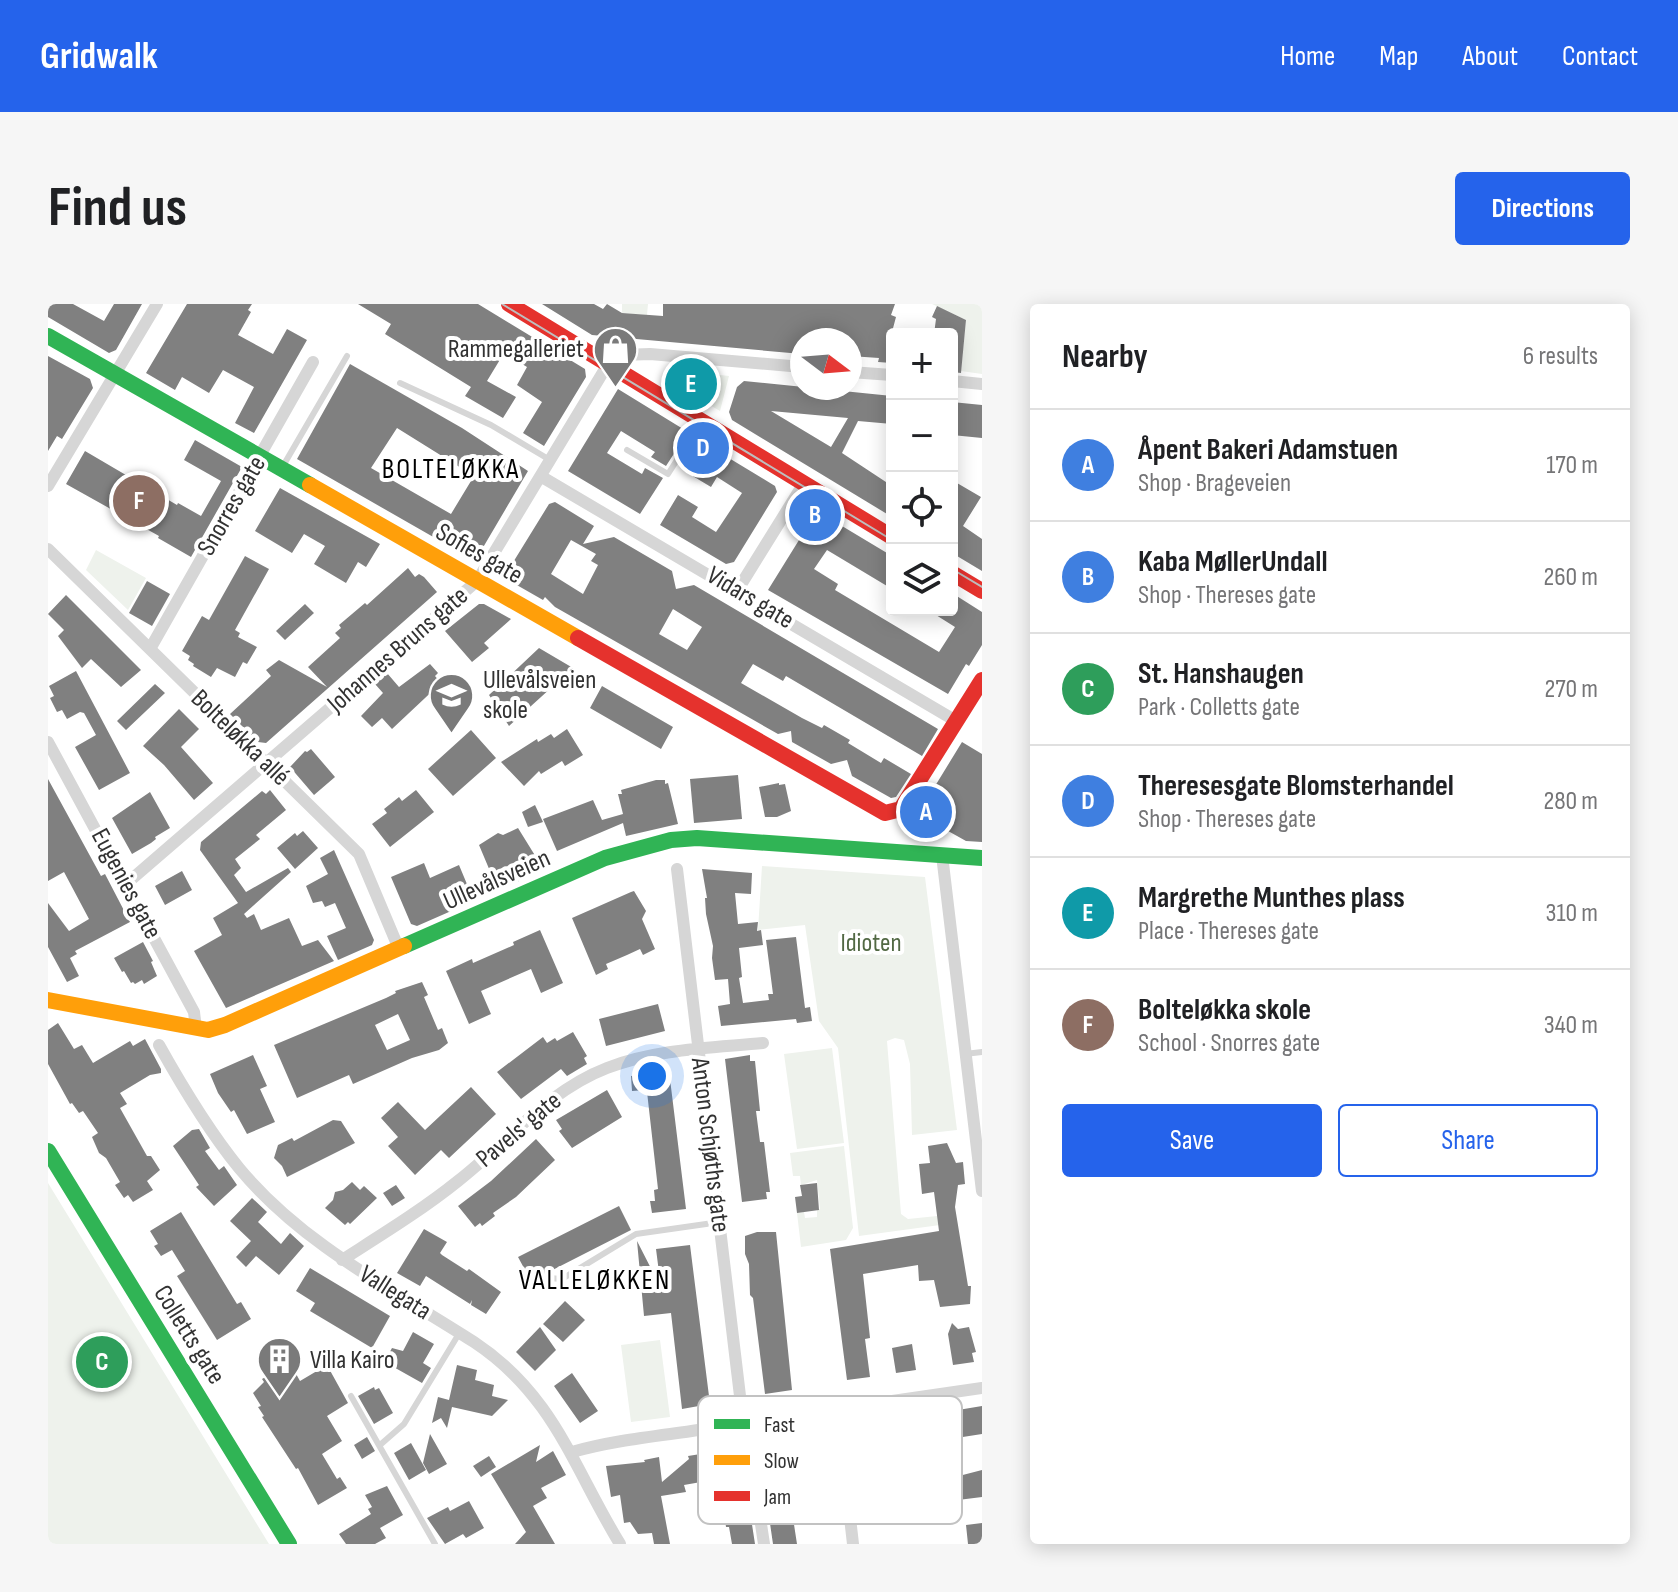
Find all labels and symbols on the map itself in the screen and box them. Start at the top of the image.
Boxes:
shop icon: Rammegalleriet [591,325,639,388]
north arrow [790,328,862,400]
place label: Rammegalleriet [448,334,584,365]
pin: E [665,354,717,414]
pin: D [677,418,729,478]
street label: Snorres gate [191,451,273,561]
district label: BOLTELØKKA [382,453,520,486]
pin: F [113,471,165,531]
pin: B [789,485,841,545]
street label: Sofies gate [430,517,528,591]
street label: Vidars gate [701,560,799,636]
street label: Johannes Bruns gate [321,581,475,720]
place label: Ullevålsveien skole [483,665,596,726]
school or university icon: Ullevålsveien skole [428,671,476,734]
street label: Bolteløkka allé [184,683,296,793]
pin: A [900,782,952,842]
street label: Eugenies gate [84,824,168,944]
street label: Ullevålsveien [439,843,555,917]
park label: Idioten [840,928,902,959]
street label: Anton Schjøths gate [684,1055,736,1234]
your location [632,1056,672,1096]
street label: Pavels' gate [470,1086,568,1174]
street label: Vallegata [353,1259,437,1327]
district label: VALLELØKKEN [519,1264,671,1297]
street label: Colletts gate [147,1280,231,1390]
pin: C [76,1332,128,1392]
building icon: Villa Kairo [255,1336,303,1399]
place label: Villa Kairo [310,1345,395,1376]
legend [698,1396,962,1524]
text: Fast [764,1412,795,1439]
text: Slow [764,1448,799,1475]
text: Jam [763,1484,791,1511]

